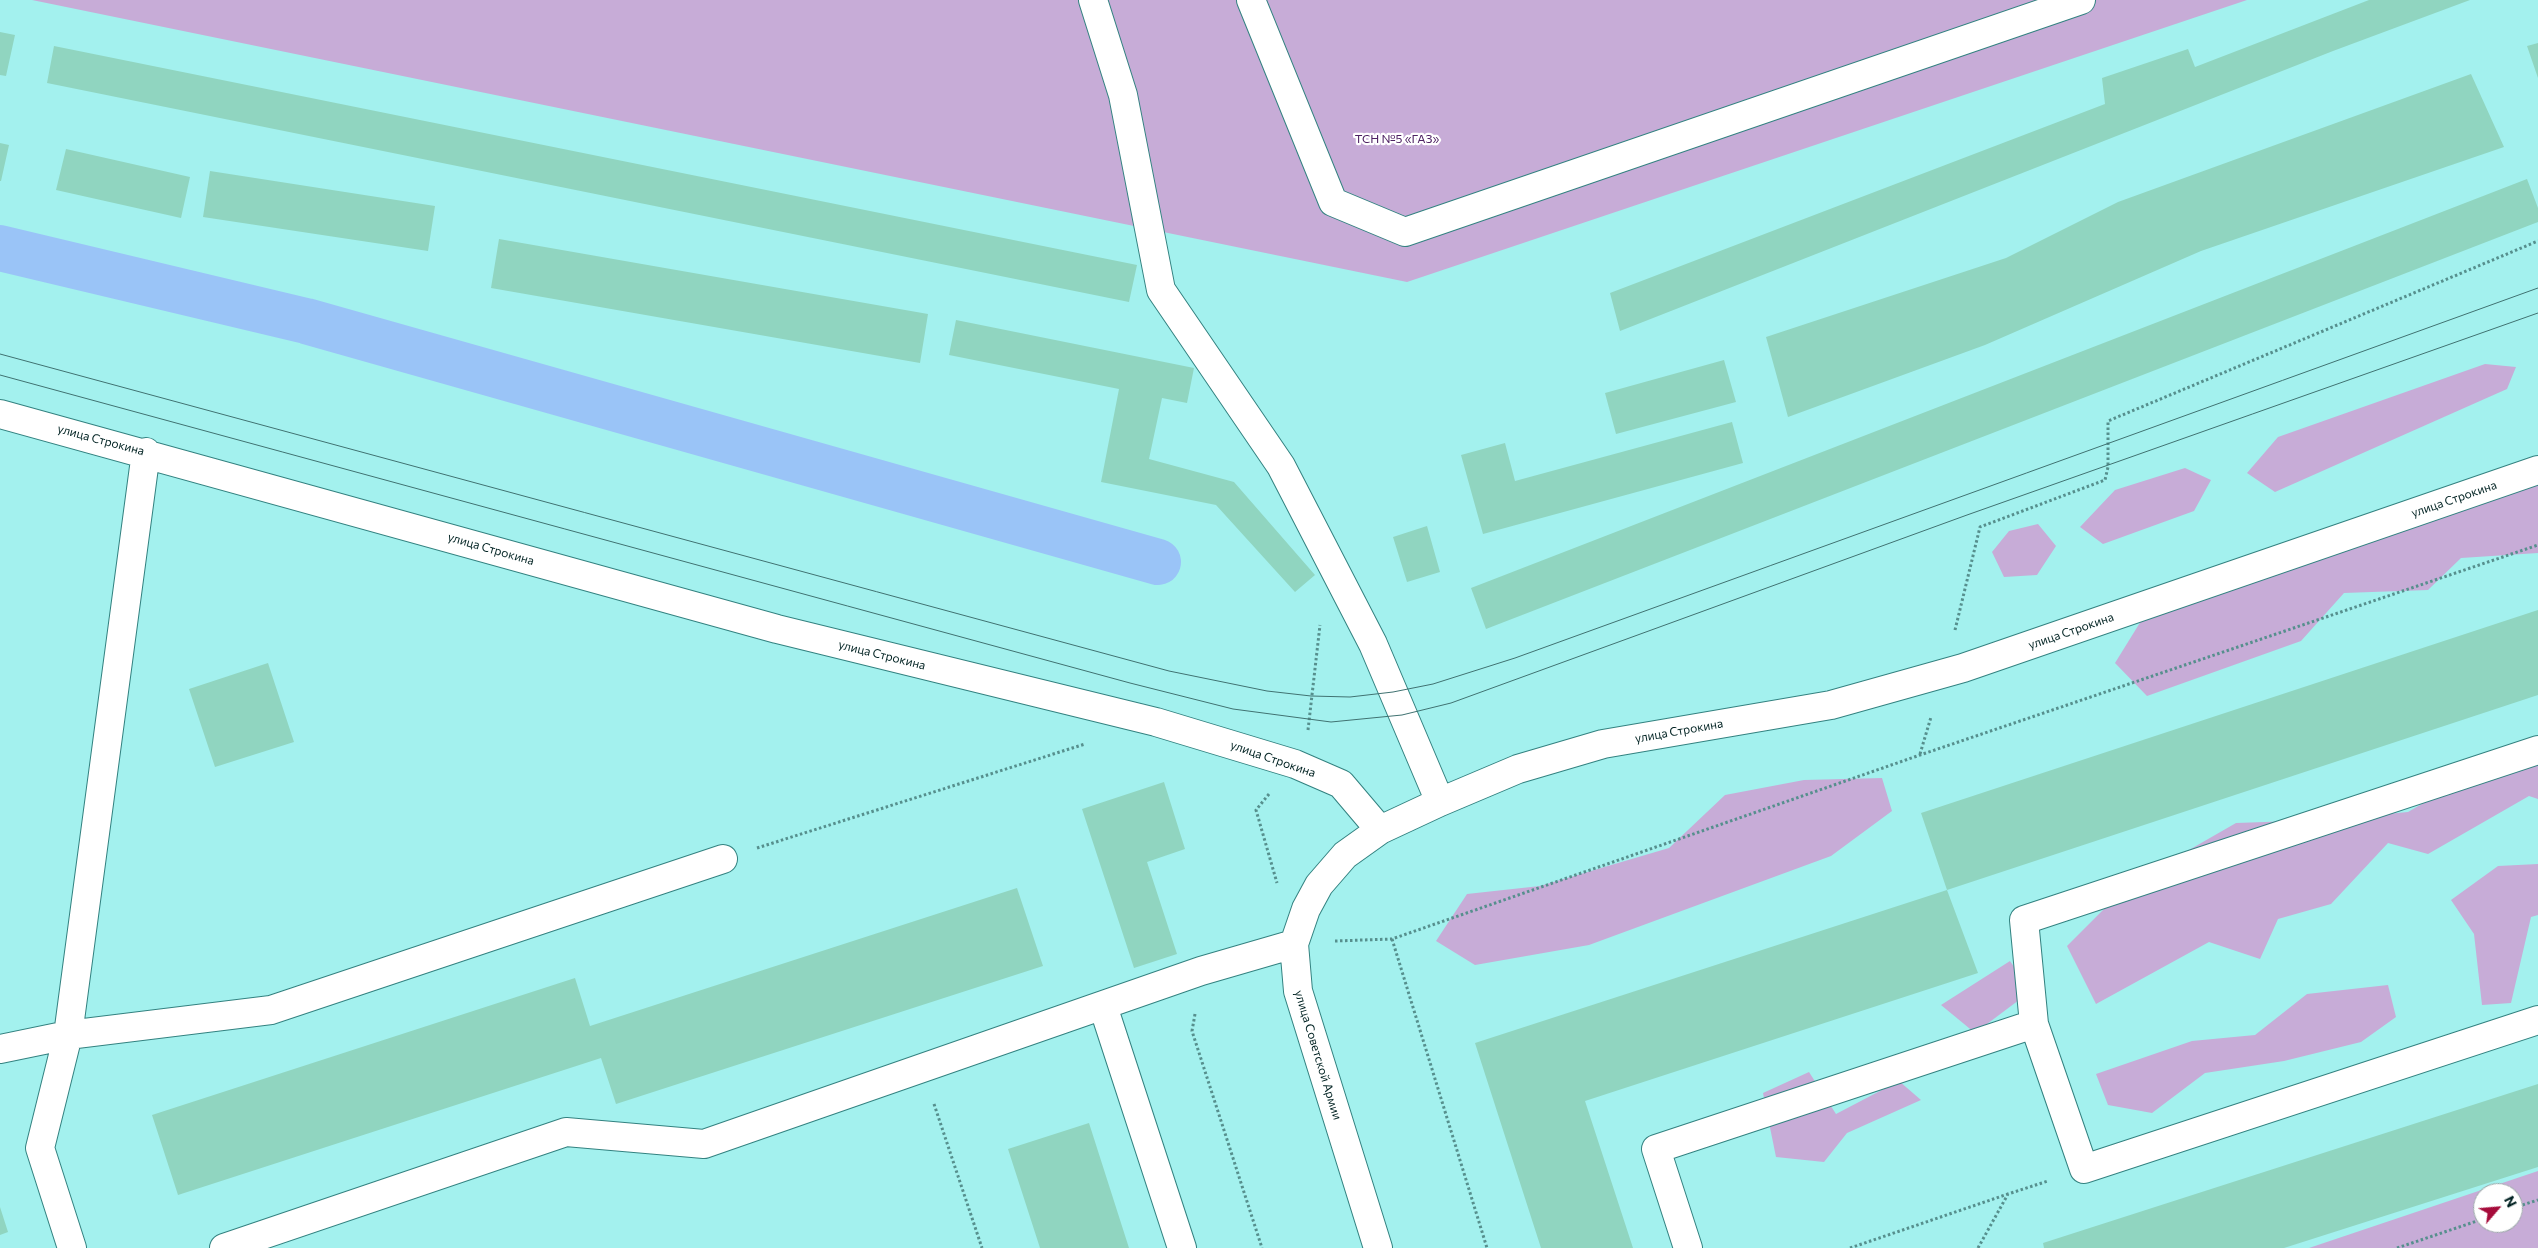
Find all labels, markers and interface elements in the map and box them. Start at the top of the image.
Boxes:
park label: ТСН №5 «ГАЗ» [1355,132,1439,146]
street label: улица Строкина [56,421,146,459]
street label: улица Строкина [2409,478,2499,520]
street label: улица Строкина [446,530,536,568]
street label: улица Строкина [2026,610,2116,652]
street label: улица Строкина [837,637,927,673]
street label: улица Строкина [1634,716,1724,746]
street label: улица Строкина [1228,738,1318,780]
street label: улица Советской Армии [1291,988,1345,1122]
north arrow [2473,1183,2523,1233]
text: N [2501,1193,2521,1210]

